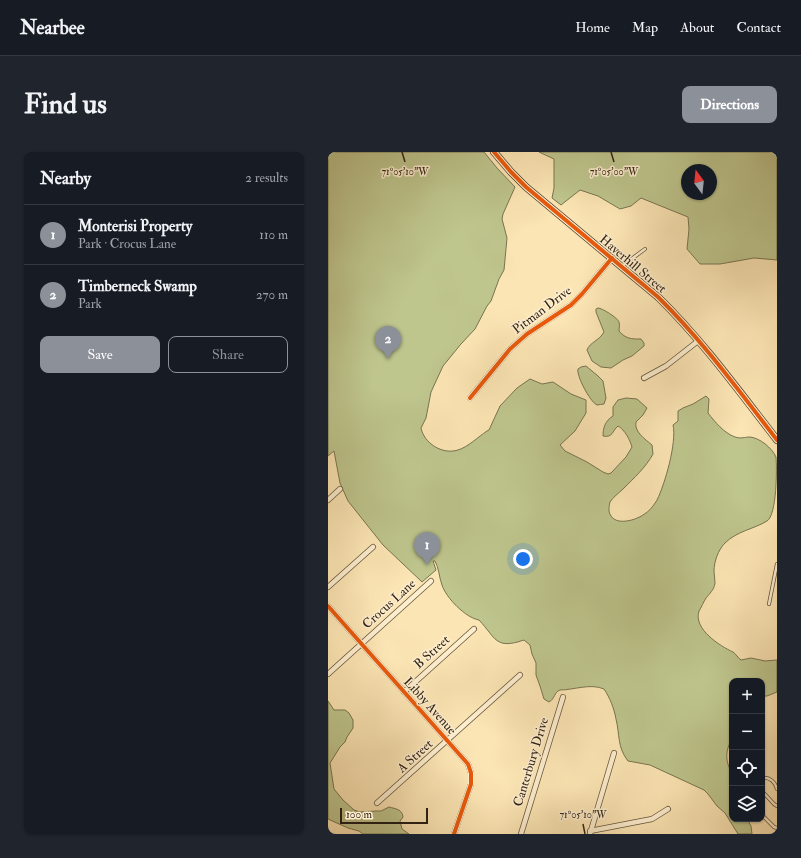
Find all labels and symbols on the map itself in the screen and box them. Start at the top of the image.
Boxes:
north arrow [681,164,717,200]
text: 71°05'10"W [382,166,429,178]
text: 71°05'00"W [590,166,639,178]
street label: Haverhill Street [596,231,670,297]
street label: Pitman Drive [509,282,575,337]
pin: 2 [375,326,401,359]
pin: 1 [414,532,440,565]
your location [513,549,533,569]
street label: Crocus Lane [359,575,419,632]
street label: B Street [411,632,453,672]
street label: Libby Avenue [399,674,460,739]
street label: Canterbury Drive [510,715,553,809]
street label: A Street [393,736,436,777]
scale bar [340,806,428,825]
text: 71°05'10"W [560,809,607,821]

